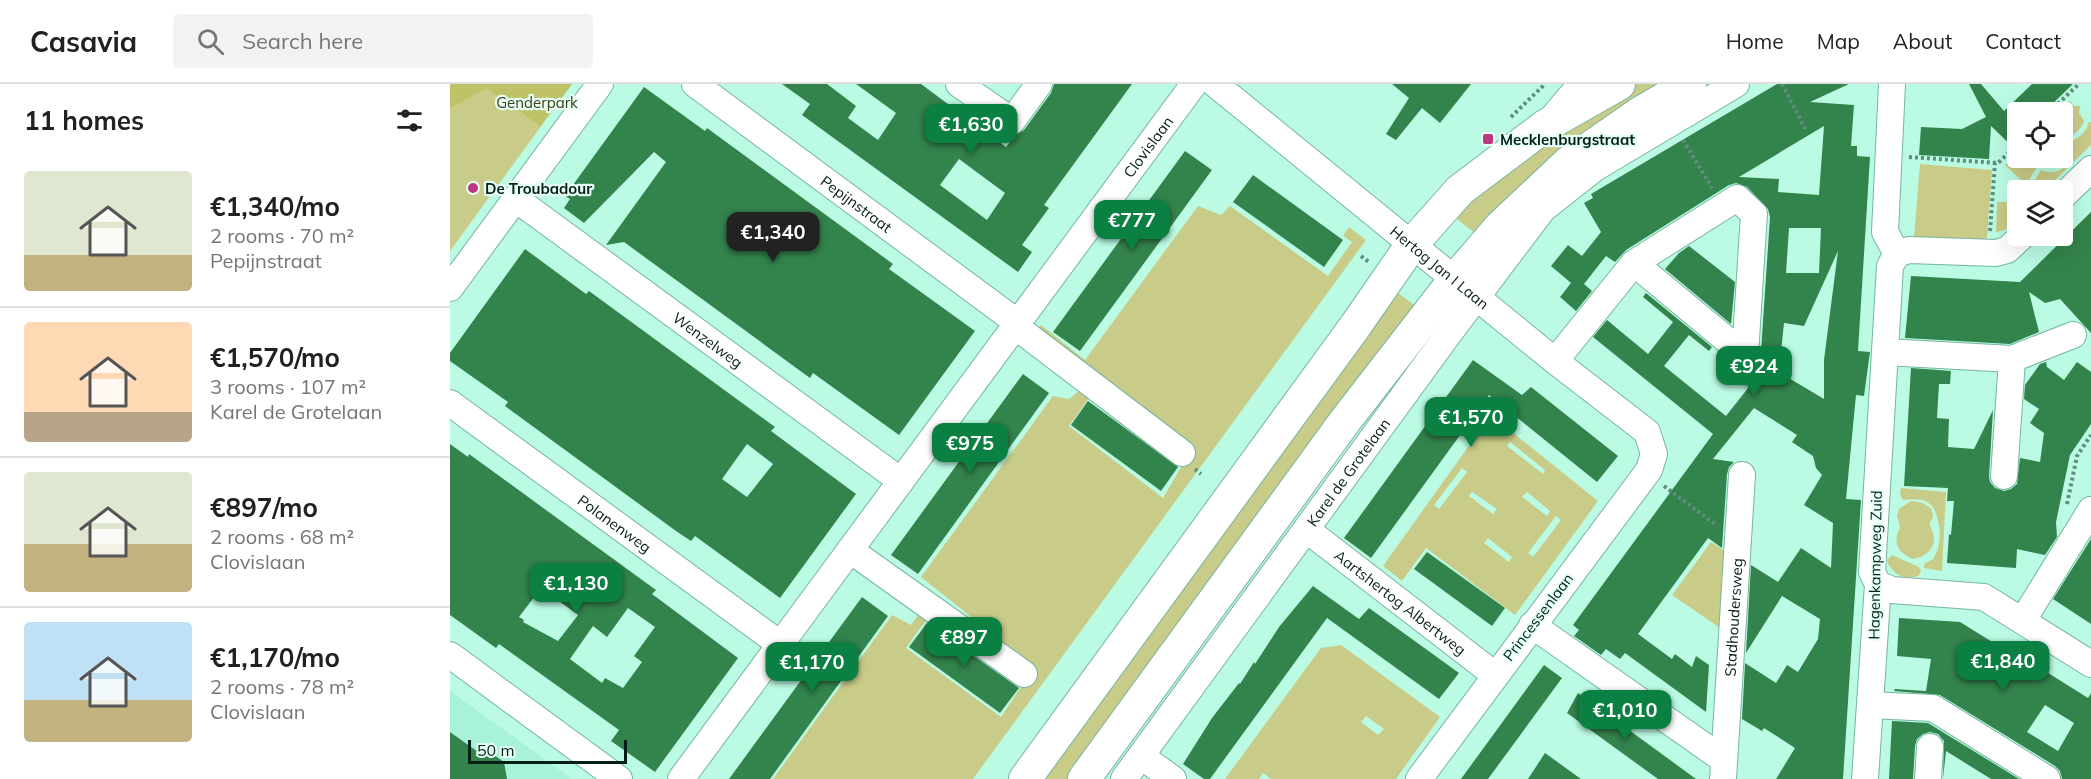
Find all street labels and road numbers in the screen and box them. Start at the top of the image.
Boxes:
street label: Clovislaan [1119,112,1177,181]
street label: Pepijnstraat [817,171,896,236]
street label: Hertog Jan I Laan [1387,221,1493,313]
street label: Wenzelweg [669,308,747,372]
street label: Karel de Grotelaan [1302,414,1394,530]
street label: Polanenweg [574,490,655,556]
street label: Hagenkampweg Zuid [1864,490,1886,640]
street label: Aartshertog Albertweg [1331,545,1470,659]
street label: Stadhoudersweg [1720,558,1746,677]
street label: Princessenlaan [1499,569,1577,665]

